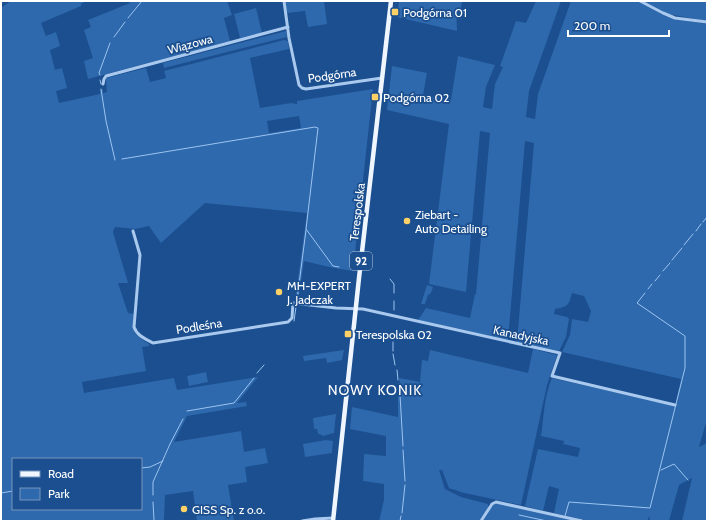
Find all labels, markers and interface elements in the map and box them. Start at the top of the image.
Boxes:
place label: Podgórna 01 [403,5,467,20]
marker: Podgórna 01 [390,7,400,17]
scale bar [568,12,669,38]
text: 200 m [574,18,610,33]
street label: Wiązowa [166,31,214,57]
street label: Podgórna [307,64,357,86]
place label: Podgórna 02 [383,90,449,105]
marker: Podgórna 02 [370,92,380,102]
street label: Terespolska [346,182,368,242]
place label: Ziebart - Auto Detailing [415,207,488,236]
marker: Ziebart - Auto Detailing [402,216,412,226]
road number: 92 [350,252,372,270]
place label: MH-EXPERT J. Jadczak [286,278,352,307]
marker: MH-EXPERT J. Jadczak [274,287,284,297]
street label: Podleśna [175,315,223,337]
street label: Kanadyjska [492,322,550,348]
place label: Terespolska 02 [356,327,432,342]
marker: Terespolska 02 [343,329,353,339]
district label: NOWY KONIK [328,381,422,399]
legend [12,458,142,510]
text: Road [48,466,74,481]
text: Park [48,486,70,501]
place label: GISS Sp. z o.o. [192,502,265,517]
marker: GISS Sp. z o.o. [179,504,189,514]

